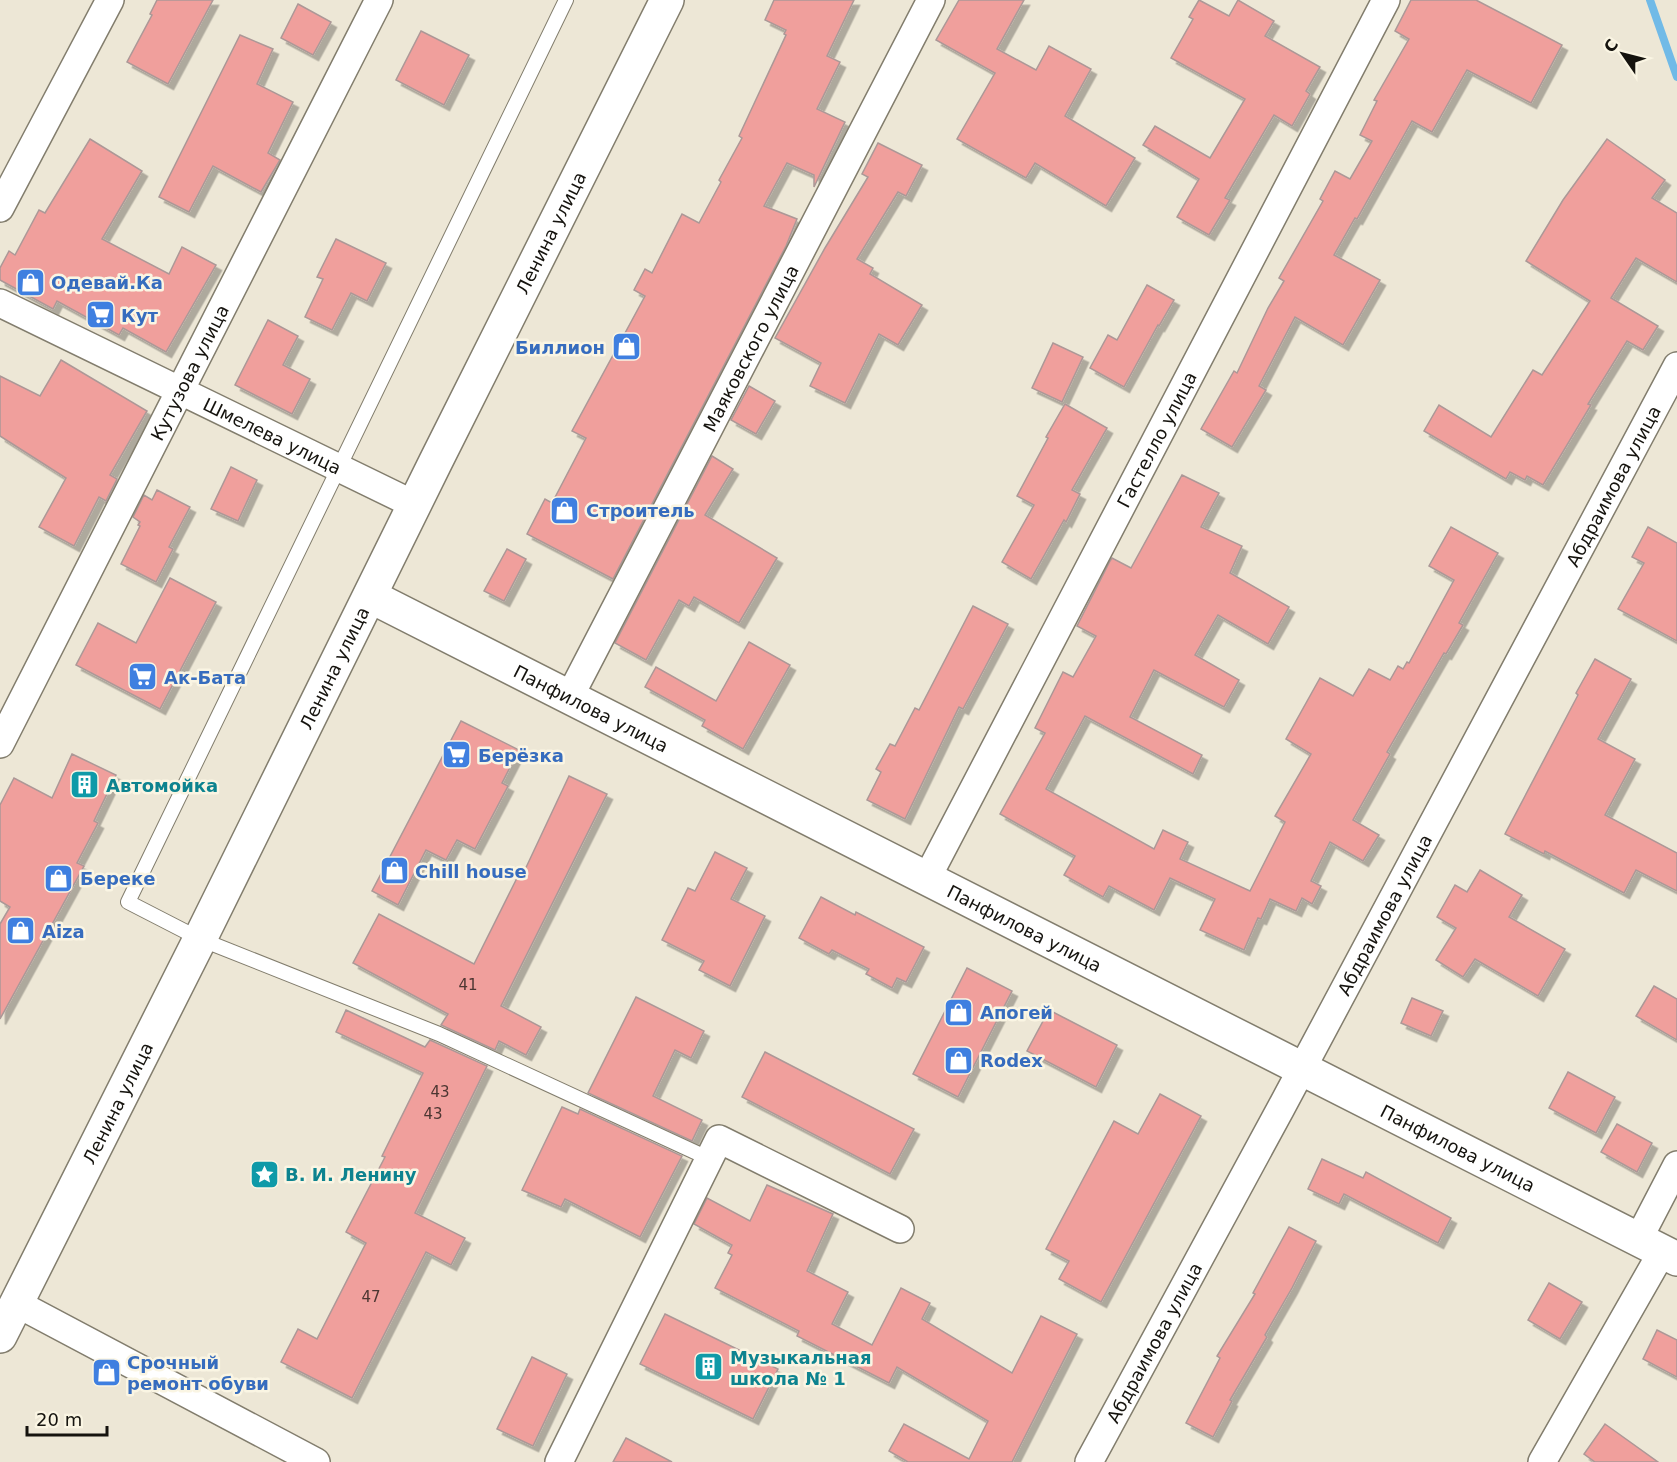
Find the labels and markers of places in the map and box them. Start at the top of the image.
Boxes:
shop icon: Одевай.Ка [14,266,46,298]
place label: Одевай.Ка [51,272,163,293]
supermarket icon: Кут [84,299,116,331]
place label: Кут [121,305,158,326]
shop icon: Биллион [610,331,642,363]
place label: Биллион [515,337,605,358]
shop icon: Строитель [549,494,581,526]
place label: Строитель [586,500,695,521]
supermarket icon: Ак-Бата [127,661,159,693]
place label: Ак-Бата [164,667,246,688]
supermarket icon: Берёзка [441,739,473,771]
place label: Берёзка [478,745,564,766]
building icon: Автомойка [69,769,101,801]
place label: Автомойка [106,775,218,796]
shop icon: Chill house [378,855,410,887]
place label: Chill house [415,861,527,882]
shop icon: Береке [43,862,75,894]
place label: Береке [80,868,155,889]
shop icon: Aiza [5,915,37,947]
place label: Aiza [42,921,85,942]
shop icon: Апогей [943,996,975,1028]
place label: Апогей [980,1002,1053,1023]
shop icon: Rodex [943,1044,975,1076]
place label: Rodex [980,1050,1043,1071]
place icon: В. И. Ленину [248,1158,280,1190]
place label: В. И. Ленину [285,1164,417,1185]
place label: Музыкальная школа № 1 [730,1347,871,1389]
building icon: Музыкальная школа № 1 [693,1351,725,1383]
place label: Срочный ремонт обуви [127,1352,269,1394]
shop icon: Срочный ремонт обуви [90,1356,122,1388]

